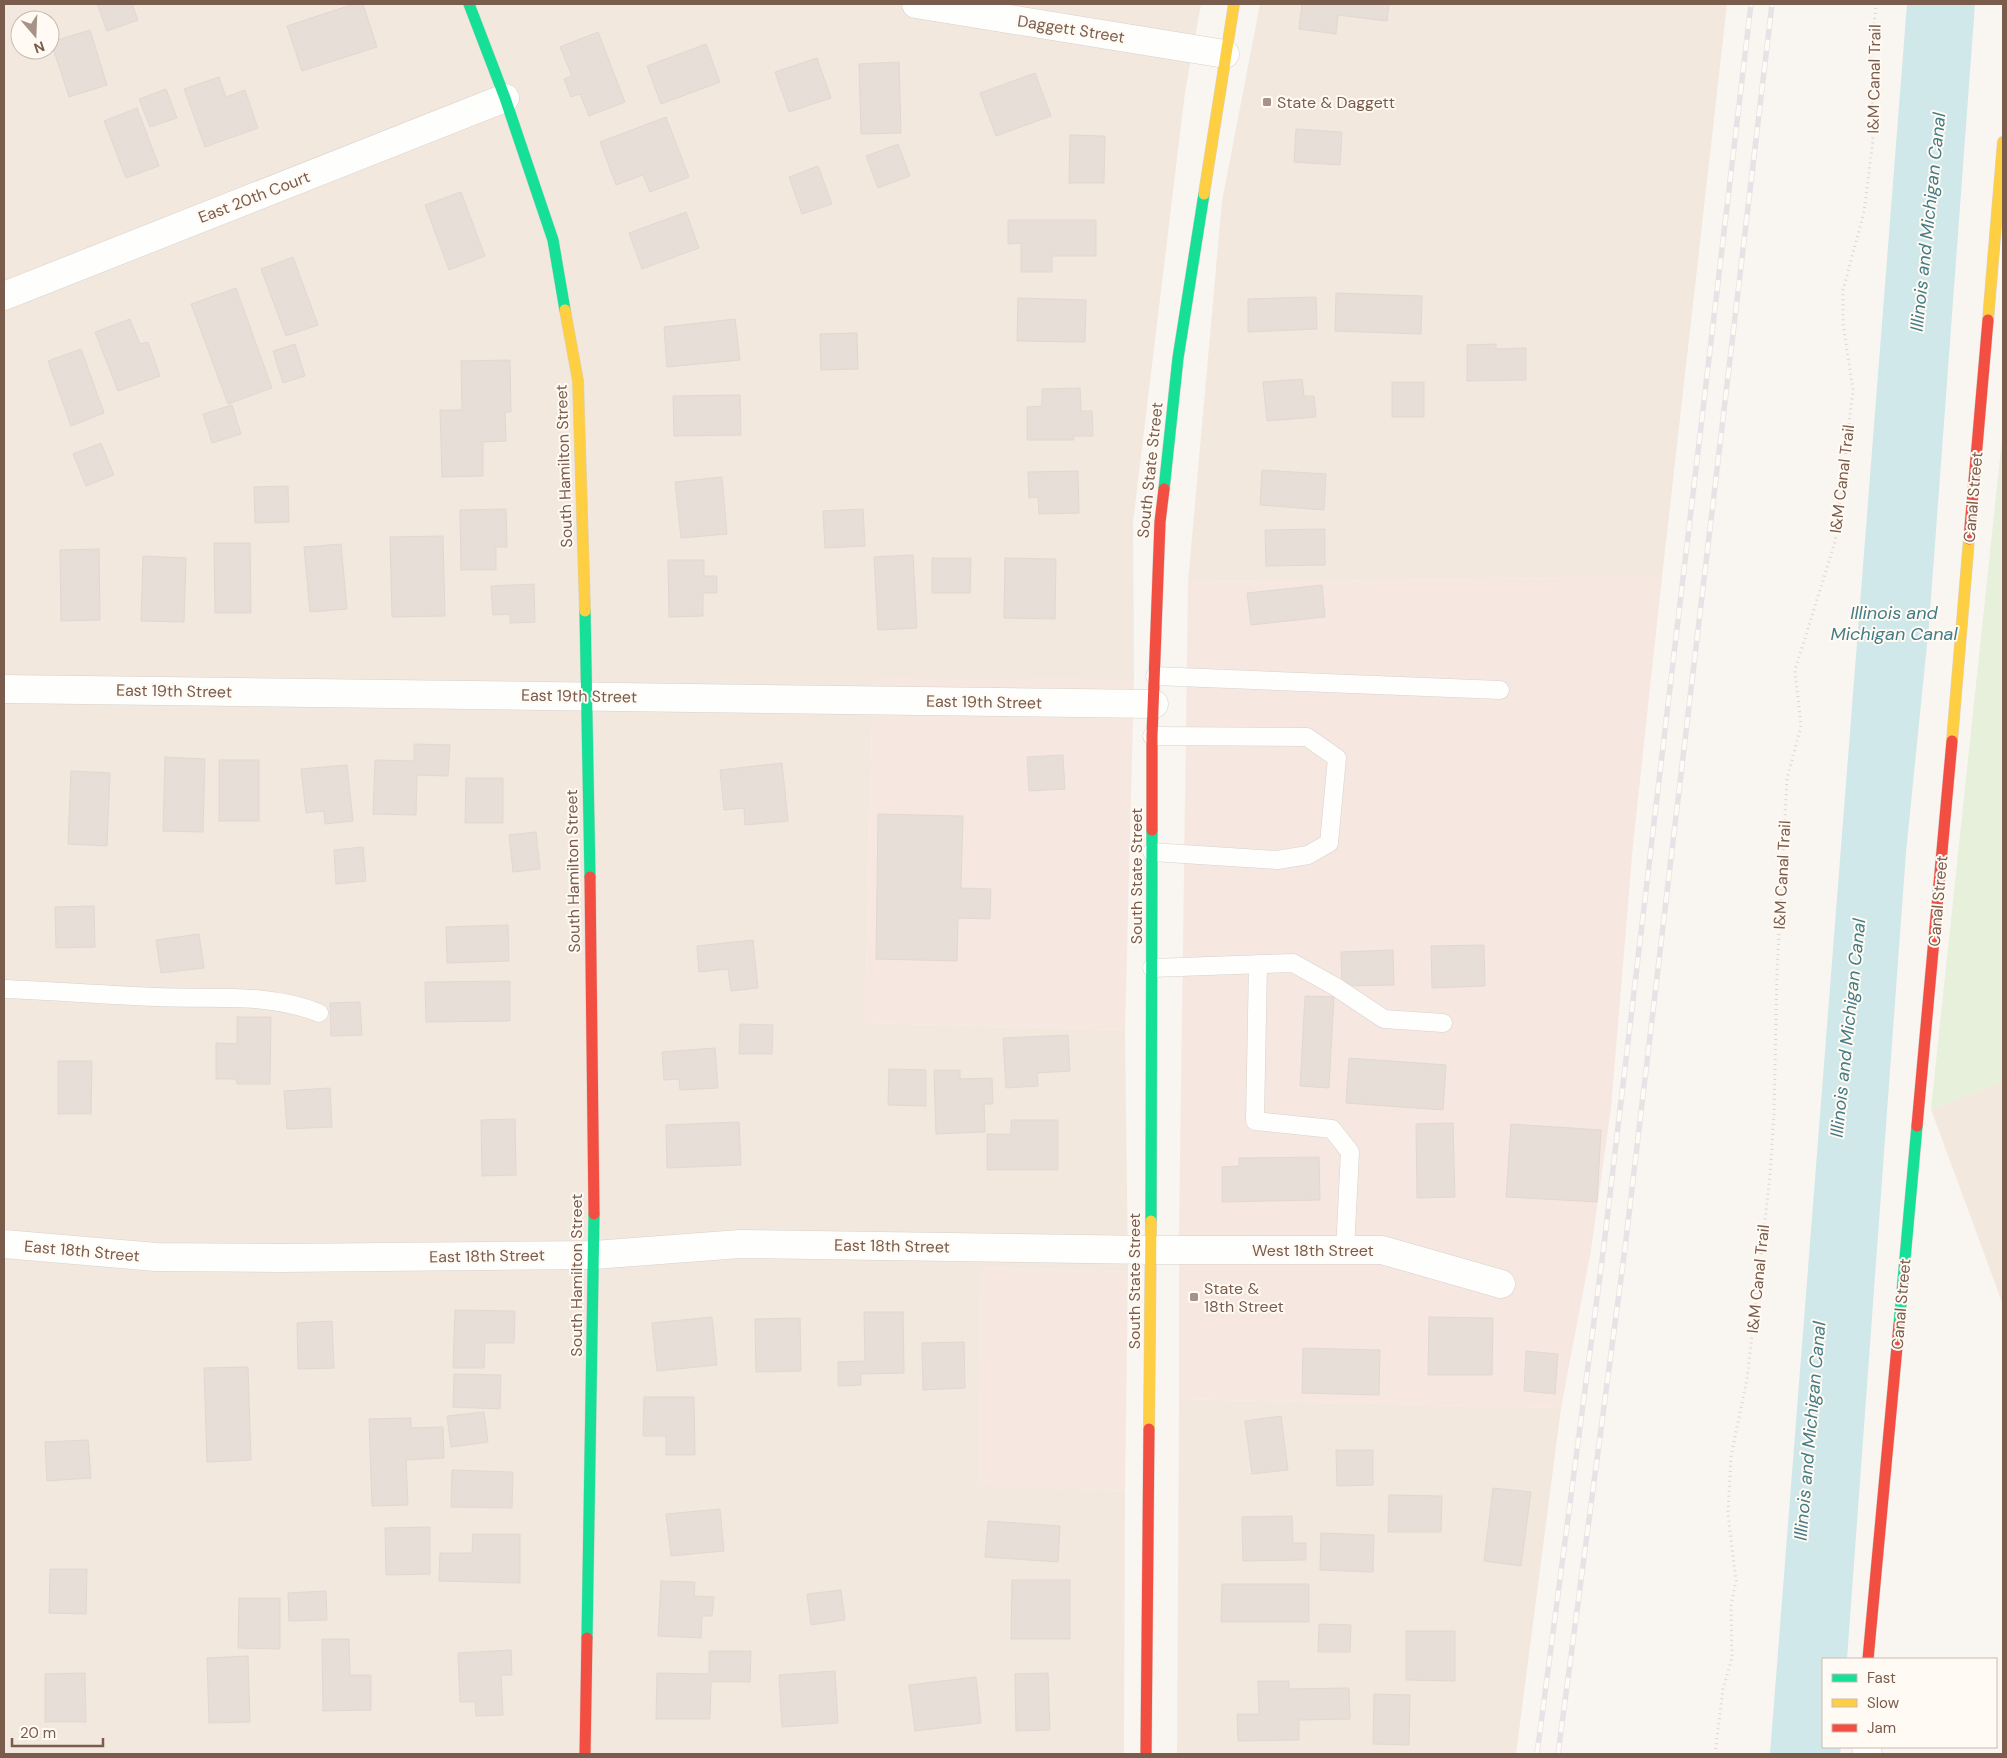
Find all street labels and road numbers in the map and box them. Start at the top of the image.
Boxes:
street label: Daggett Street [1016,10,1126,48]
street label: I&M Canal Trail [1863,24,1885,134]
street label: East 20th Court [195,166,313,228]
street label: South Hamilton Street [551,384,577,548]
street label: South State Street [1132,401,1168,539]
street label: I&M Canal Trail [1825,424,1859,534]
street label: Canal Street [1959,451,1987,543]
street label: East 19th Street [116,679,232,703]
street label: East 19th Street [521,684,637,708]
street label: East 19th Street [926,690,1042,714]
street label: South Hamilton Street [561,789,585,953]
street label: South State Street [1126,808,1147,944]
street label: I&M Canal Trail [1769,820,1795,930]
street label: Canal Street [1924,855,1952,947]
street label: South Hamilton Street [566,1193,587,1357]
street label: South State Street [1124,1213,1145,1349]
street label: I&M Canal Trail [1742,1224,1774,1334]
street label: East 18th Street [834,1234,950,1258]
street label: East 18th Street [23,1235,141,1267]
street label: West 18th Street [1252,1240,1374,1261]
street label: East 18th Street [429,1244,545,1268]
street label: Canal Street [1887,1258,1915,1350]

